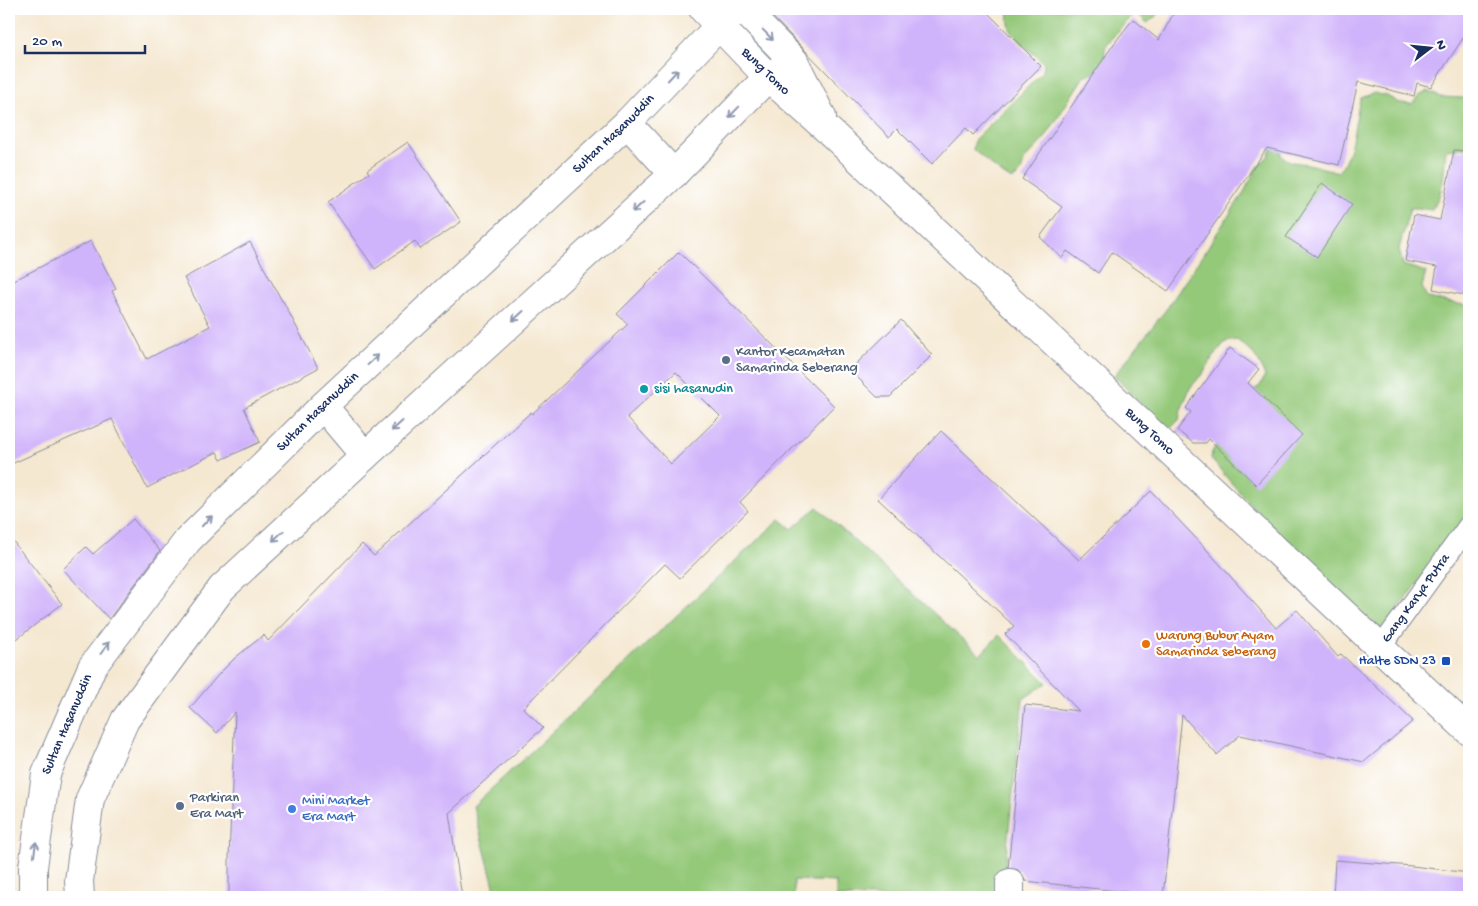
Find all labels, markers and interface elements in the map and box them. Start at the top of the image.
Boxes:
scale bar [25,22,145,54]
north arrow [1406,22,1456,72]
one-way arrow [762,29,774,41]
text: 20 m [32,33,62,51]
text: N [1431,38,1450,52]
street label: Bung Tomo [736,44,793,99]
one-way arrow [667,68,679,81]
street label: Sultan Hasanuddin [569,90,659,178]
one-way arrow [729,105,741,117]
one-way arrow [631,201,644,213]
one-way arrow [511,310,524,322]
place label: Kantor Kecamatan Samarinda Seberang [736,344,858,377]
one-way arrow [367,354,380,365]
marker: Kantor Kecamatan Samarinda Seberang [720,354,732,366]
street label: Sultan Hasanuddin [273,368,363,455]
place label: sisi hasanudin [654,381,733,398]
marker: sisi hasanudin [638,383,650,395]
street label: Bung Tomo [1121,404,1178,459]
one-way arrow [391,420,404,432]
one-way arrow [200,516,212,528]
one-way arrow [272,530,285,542]
street label: Gang Karya Putra [1378,549,1455,646]
place label: Warung Bubur Ayam Samarinda seberang [1156,628,1276,661]
marker: Warung Bubur Ayam Samarinda seberang [1140,638,1152,650]
one-way arrow [100,642,111,655]
place label: Halte SDN 23 [1359,653,1436,670]
marker: Halte SDN 23 [1440,655,1452,667]
street label: Sultan Hasanuddin [38,671,97,777]
place label: Parkiran Era Mart [189,790,244,823]
place label: Mini Market Era Mart [302,793,371,826]
marker: Parkiran Era Mart [174,800,186,812]
marker: Mini Market Era Mart [286,803,298,815]
one-way arrow [31,841,41,857]

